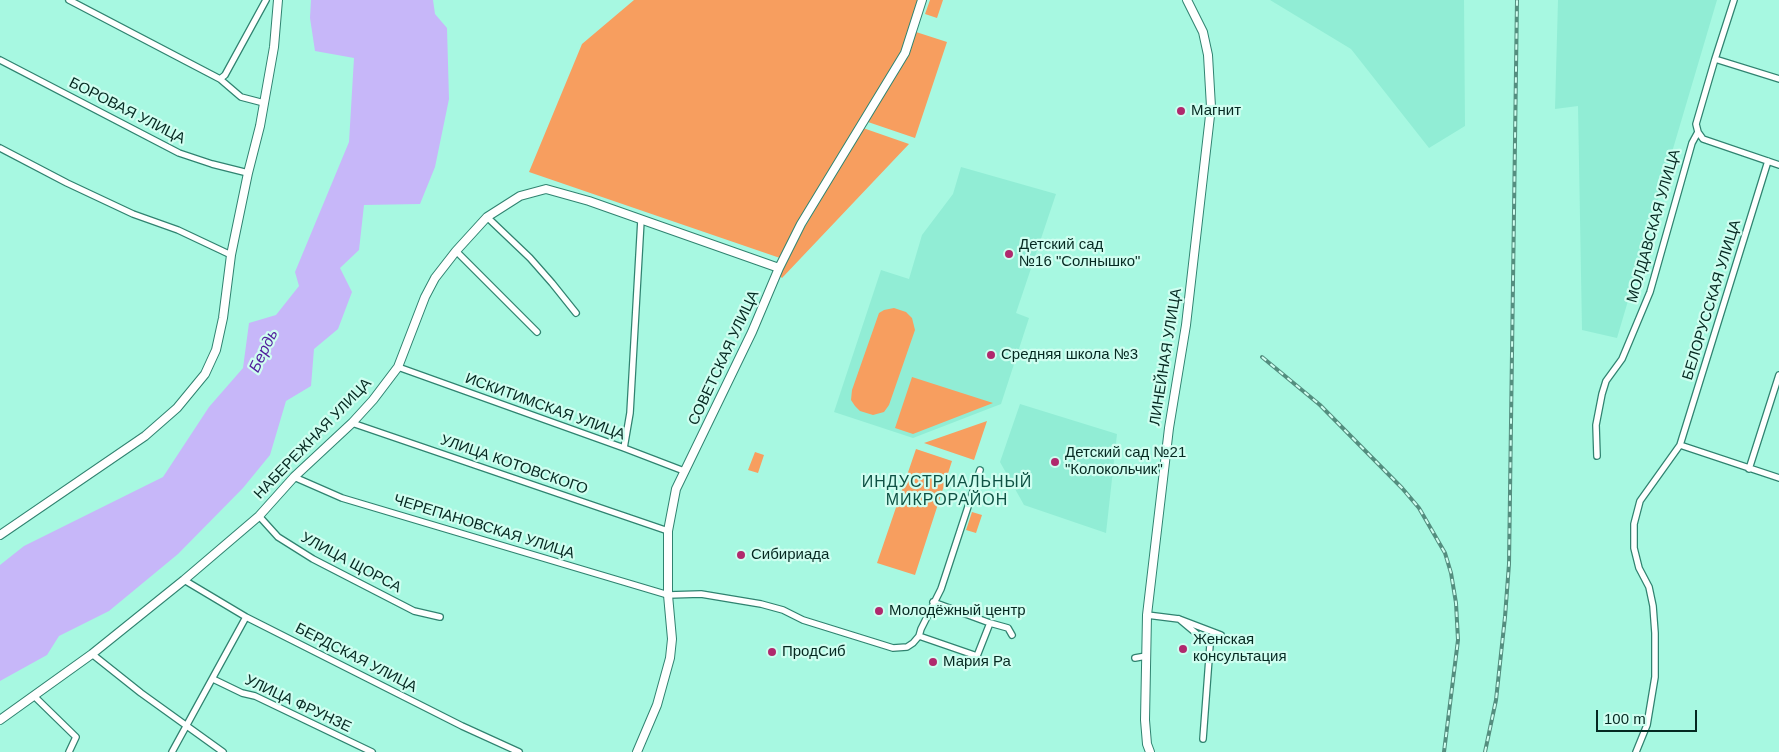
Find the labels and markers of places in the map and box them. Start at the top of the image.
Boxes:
place label: Магнит [1191,102,1241,120]
marker: Магнит [1175,105,1187,117]
place label: Детский сад №16 "Солнышко" [1019,236,1140,271]
marker: Детский сад №16 "Солнышко" [1003,248,1015,260]
place label: Средняя школа №3 [1001,346,1138,364]
marker: Средняя школа №3 [985,349,997,361]
place label: Детский сад №21 "Колокольчик" [1065,444,1186,479]
marker: Детский сад №21 "Колокольчик" [1049,456,1061,468]
place label: Сибириада [751,546,829,564]
marker: Сибириада [735,549,747,561]
place label: Молодёжный центр [889,602,1026,620]
marker: Молодёжный центр [873,605,885,617]
place label: Женская консультация [1193,631,1287,666]
place label: ПродСиб [782,643,846,661]
marker: Женская консультация [1177,643,1189,655]
marker: ПродСиб [766,646,778,658]
place label: Мария Ра [943,653,1011,671]
marker: Мария Ра [927,656,939,668]

